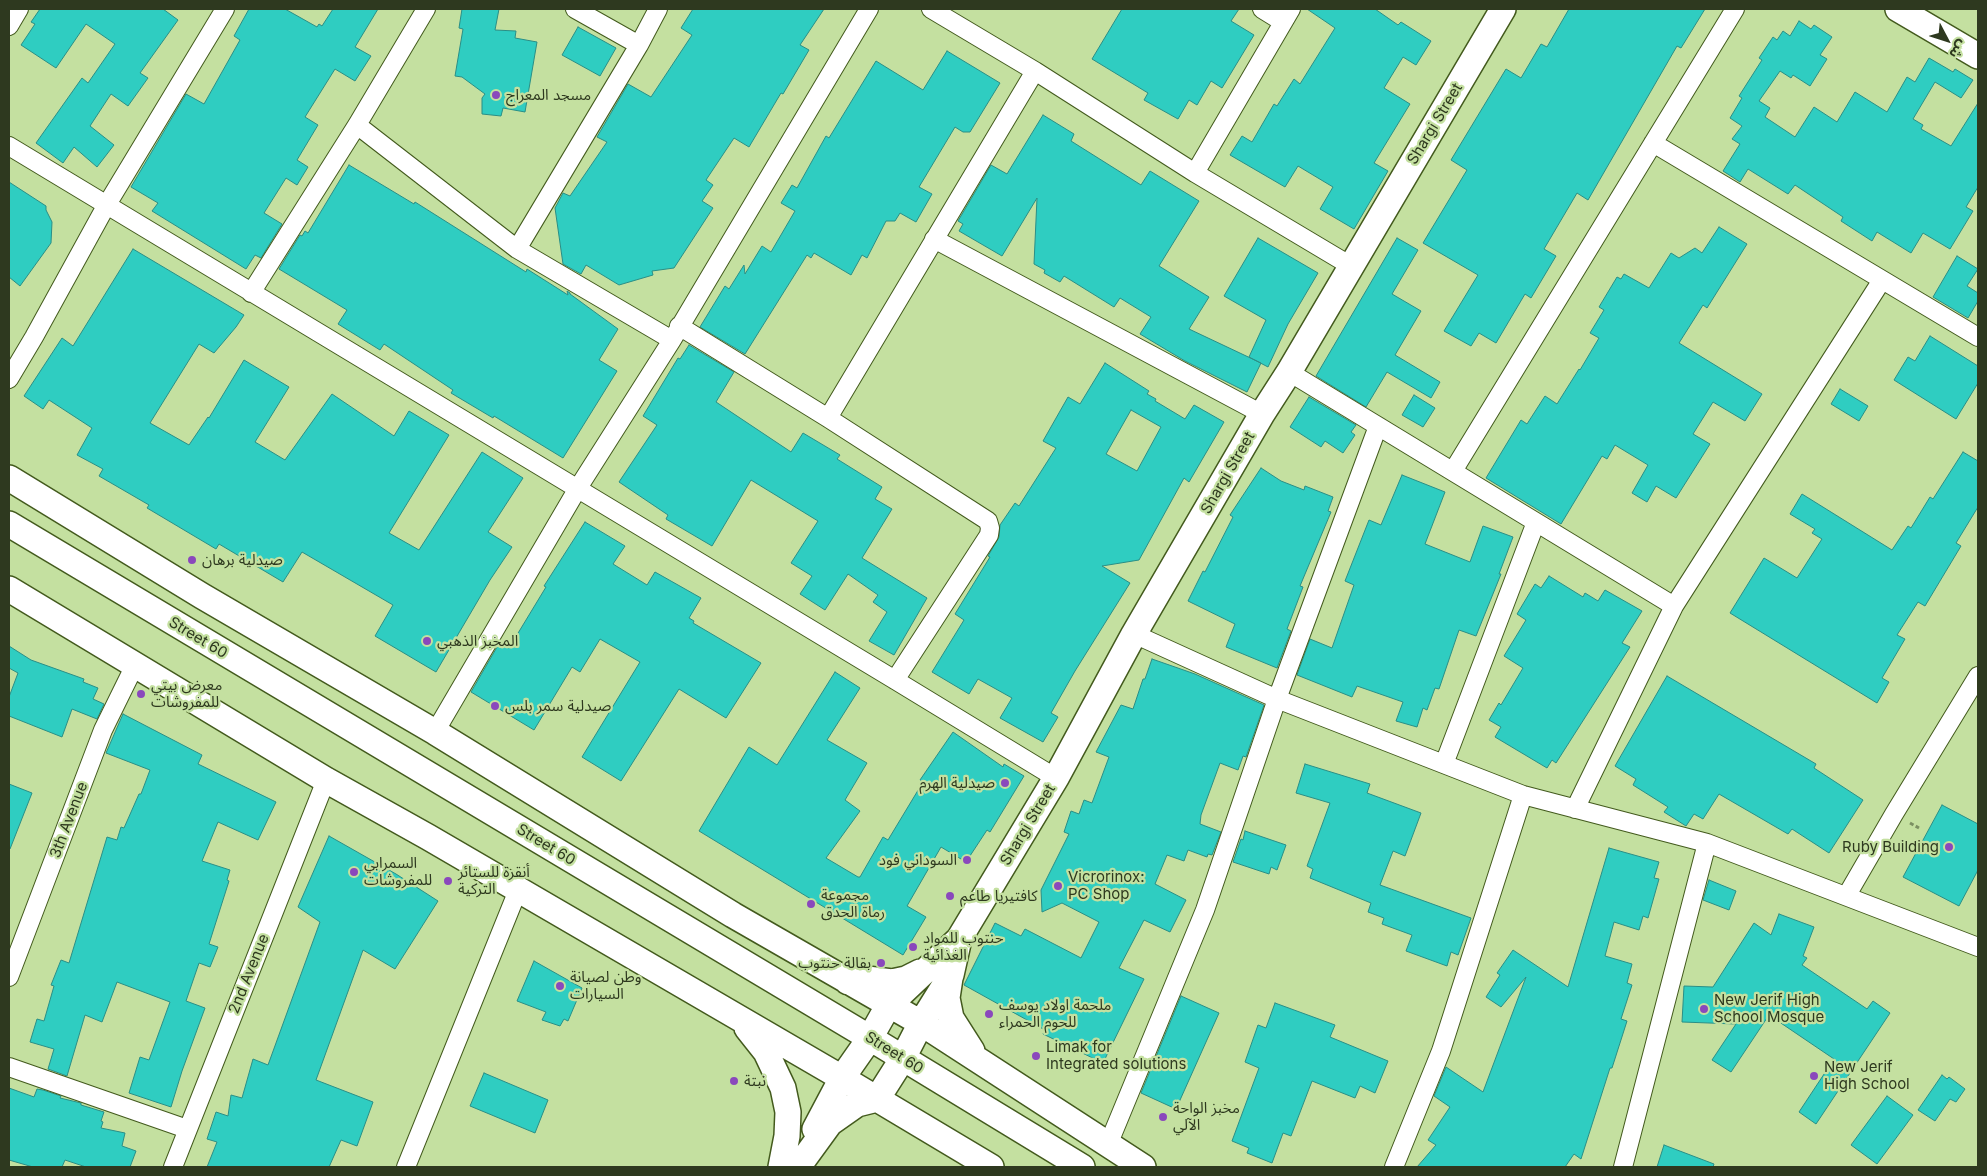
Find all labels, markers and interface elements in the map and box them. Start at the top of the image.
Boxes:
north arrow [1922,15,1972,65]
text: ش [1946,37,1972,63]
street label: Shargi Street [1404,80,1466,168]
place label: مسجد المعراج [506,86,591,104]
marker: مسجد المعراج [490,89,502,101]
street label: Shargi Street [1197,429,1259,517]
place label: صيدلية برهان [202,551,283,569]
marker: صيدلية برهان [186,554,198,566]
street label: Street 60 [165,613,231,663]
place label: المخبز الذهبي [437,632,518,650]
marker: المخبز الذهبي [421,635,433,647]
place label: معرض بيتي للمفروشات [151,676,222,711]
marker: معرض بيتي للمفروشات [135,688,147,700]
place label: صيدلية سمر بلس [505,697,611,715]
marker: صيدلية سمر بلس [489,700,501,712]
place label: صيدلية الهرم [919,774,995,792]
marker: صيدلية الهرم [999,777,1011,789]
street label: 3th Avenue [46,779,92,861]
street label: Shargi Street [997,781,1059,869]
street label: Street 60 [513,820,579,870]
place label: Ruby Building [1842,838,1939,856]
marker: Ruby Building [1943,841,1955,853]
place label: السوداني فود [879,851,957,869]
place label: السمرابي للمفروشات [364,854,432,889]
marker: السوداني فود [961,854,973,866]
place label: أنقرة للستائر التركية [458,863,530,898]
marker: السمرابي للمفروشات [348,866,360,878]
place label: Vicrorinox: PC Shop [1068,868,1144,903]
marker: أنقرة للستائر التركية [442,875,454,887]
marker: Vicrorinox: PC Shop [1052,880,1064,892]
place label: مجموعة رماة الحدق [821,886,885,921]
place label: كافتيريا طاعم [960,887,1037,905]
marker: كافتيريا طاعم [944,890,956,902]
marker: مجموعة رماة الحدق [805,898,817,910]
place label: حنتوب للمواد الغذائية [923,929,1004,964]
street label: 2nd Avenue [225,932,273,1016]
marker: حنتوب للمواد الغذائية [907,941,919,953]
place label: بقالة حنتوب [798,954,871,972]
marker: بقالة حنتوب [875,957,887,969]
place label: وطن لصيانة السيارات [570,968,641,1003]
marker: وطن لصيانة السيارات [554,980,566,992]
place label: New Jerif High School Mosque [1714,991,1824,1026]
place label: ملحمة اولاد يوسف للحوم الحمراء [999,996,1111,1031]
marker: New Jerif High School Mosque [1698,1003,1710,1015]
marker: ملحمة اولاد يوسف للحوم الحمراء [983,1008,995,1020]
street label: Street 60 [862,1028,926,1078]
place label: Limak for Integrated solutions [1046,1038,1186,1073]
marker: Limak for Integrated solutions [1030,1050,1042,1062]
place label: New Jerif High School [1824,1058,1910,1093]
marker: New Jerif High School [1808,1070,1820,1082]
place label: نبتة [744,1072,766,1090]
marker: نبتة [728,1075,740,1087]
place label: مخبز الواحة الآلي [1173,1099,1240,1134]
marker: مخبز الواحة الآلي [1157,1111,1169,1123]

